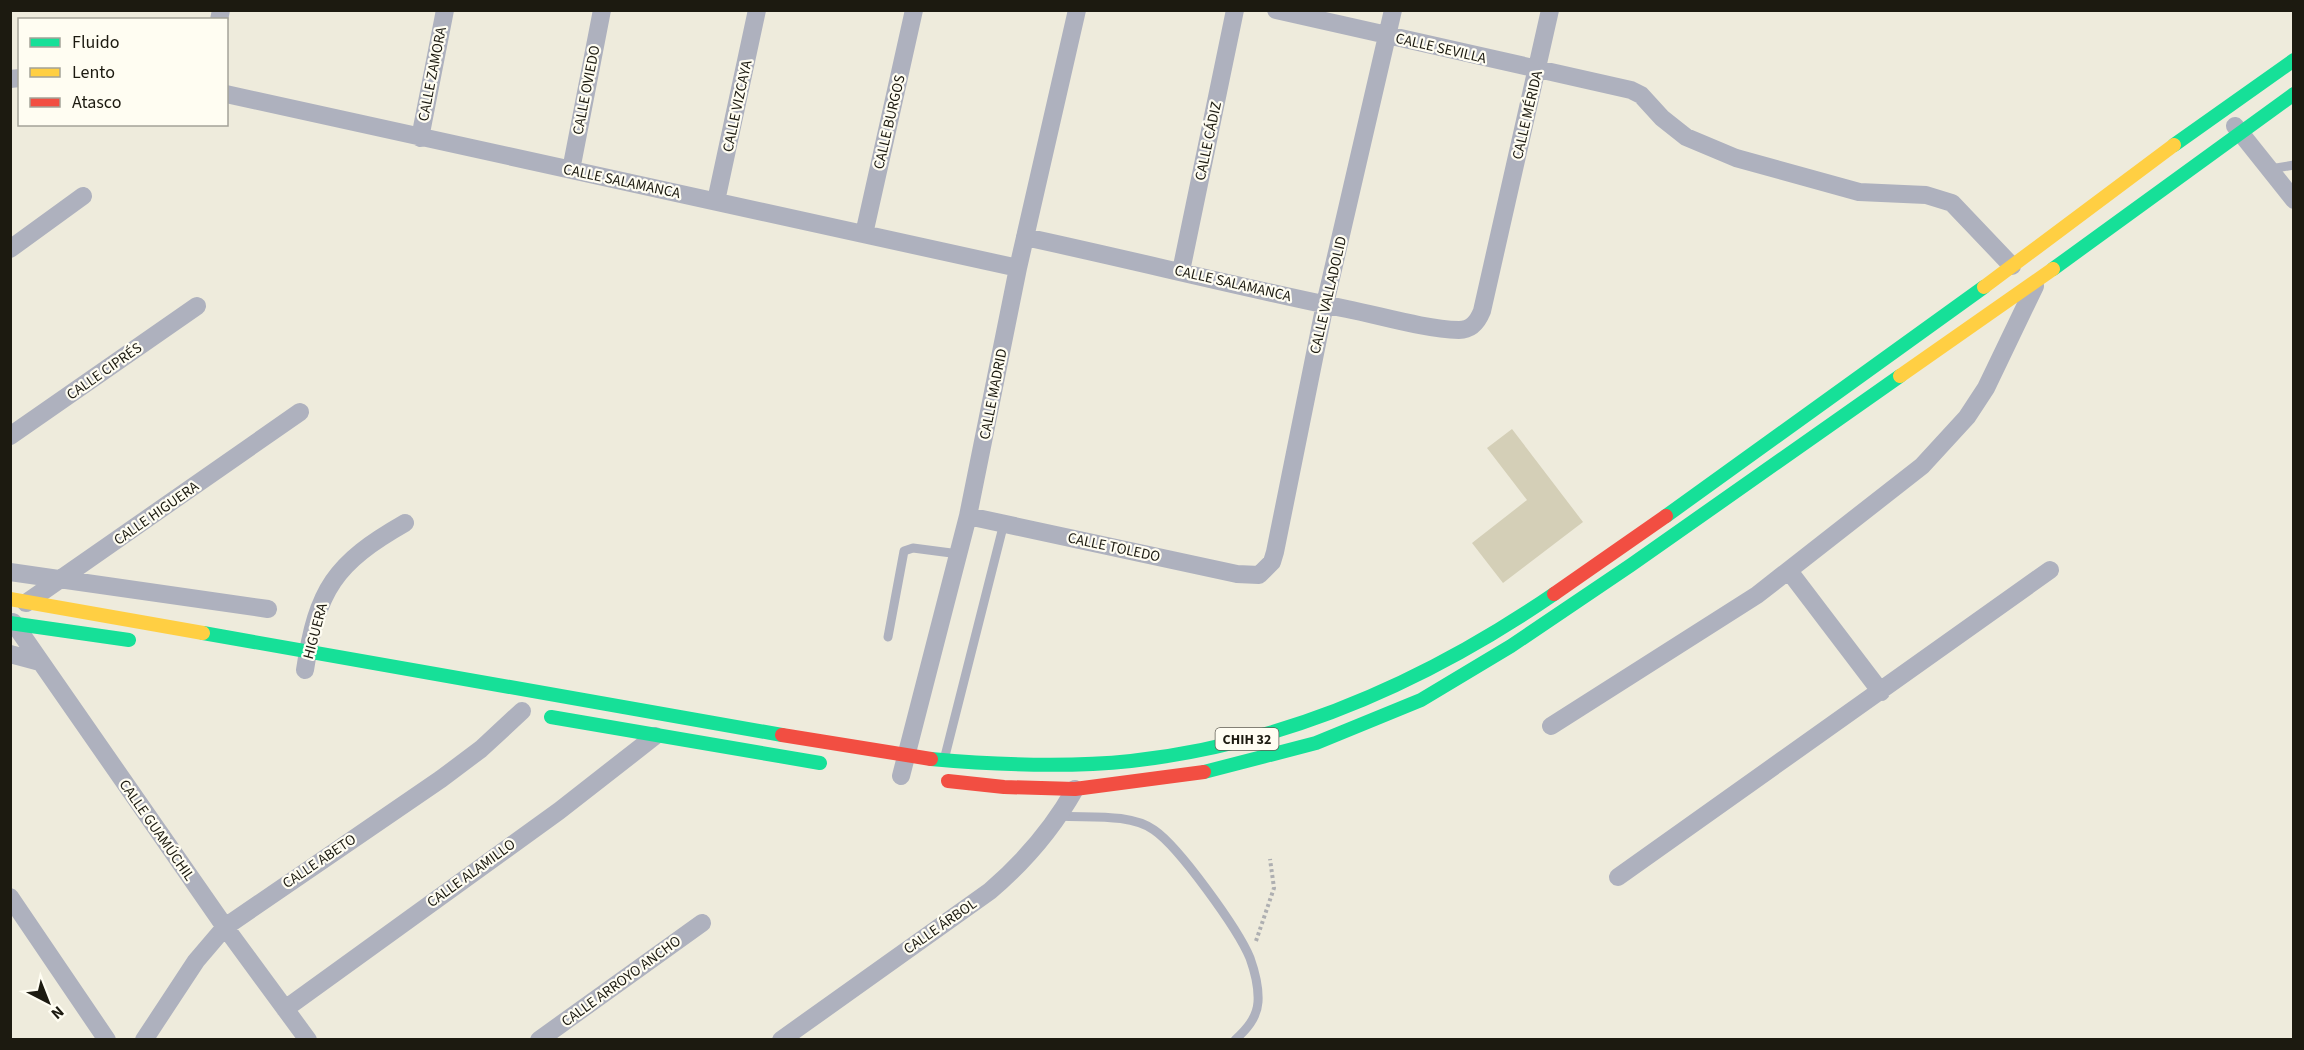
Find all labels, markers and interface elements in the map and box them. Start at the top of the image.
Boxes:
legend [18,18,228,126]
street label: CALLE ZAMORA [413,24,452,123]
street label: CALLE SEVILLA [1393,28,1489,69]
text: Fluido [72,30,119,55]
street label: CALLE OVIEDO [568,44,605,137]
street label: CALLE VIZCAYA [718,57,758,154]
text: Lento [72,60,115,85]
street label: CALLE MÉRIDA [1507,68,1548,162]
street label: CALLE BURGOS [868,73,911,171]
text: Atasco [72,90,121,115]
street label: CALLE CÁDIZ [1190,100,1227,183]
street label: CALLE SALAMANCA [561,159,683,204]
street label: CALLE VALLADOLID [1305,234,1352,356]
street label: CALLE SALAMANCA [1172,260,1294,307]
street label: CALLE CIPRÉS [62,338,146,405]
street label: CALLE MADRID [974,347,1013,441]
street label: CALLE HIGUERA [110,476,204,551]
street label: CALLE TOLEDO [1066,527,1162,568]
street label: HIGUERA [298,600,333,661]
road number: CHIH 32 [1216,728,1278,750]
street label: CALLE GUAMÚCHIL [114,775,199,885]
street label: CALLE ABETO [278,829,360,894]
street label: CALLE ALAMILLO [423,834,520,913]
street label: CALLE ÁRBOL [899,893,981,959]
street label: CALLE ARROYO ANCHO [557,931,685,1032]
north arrow [18,972,78,1032]
text: N [46,1001,69,1024]

